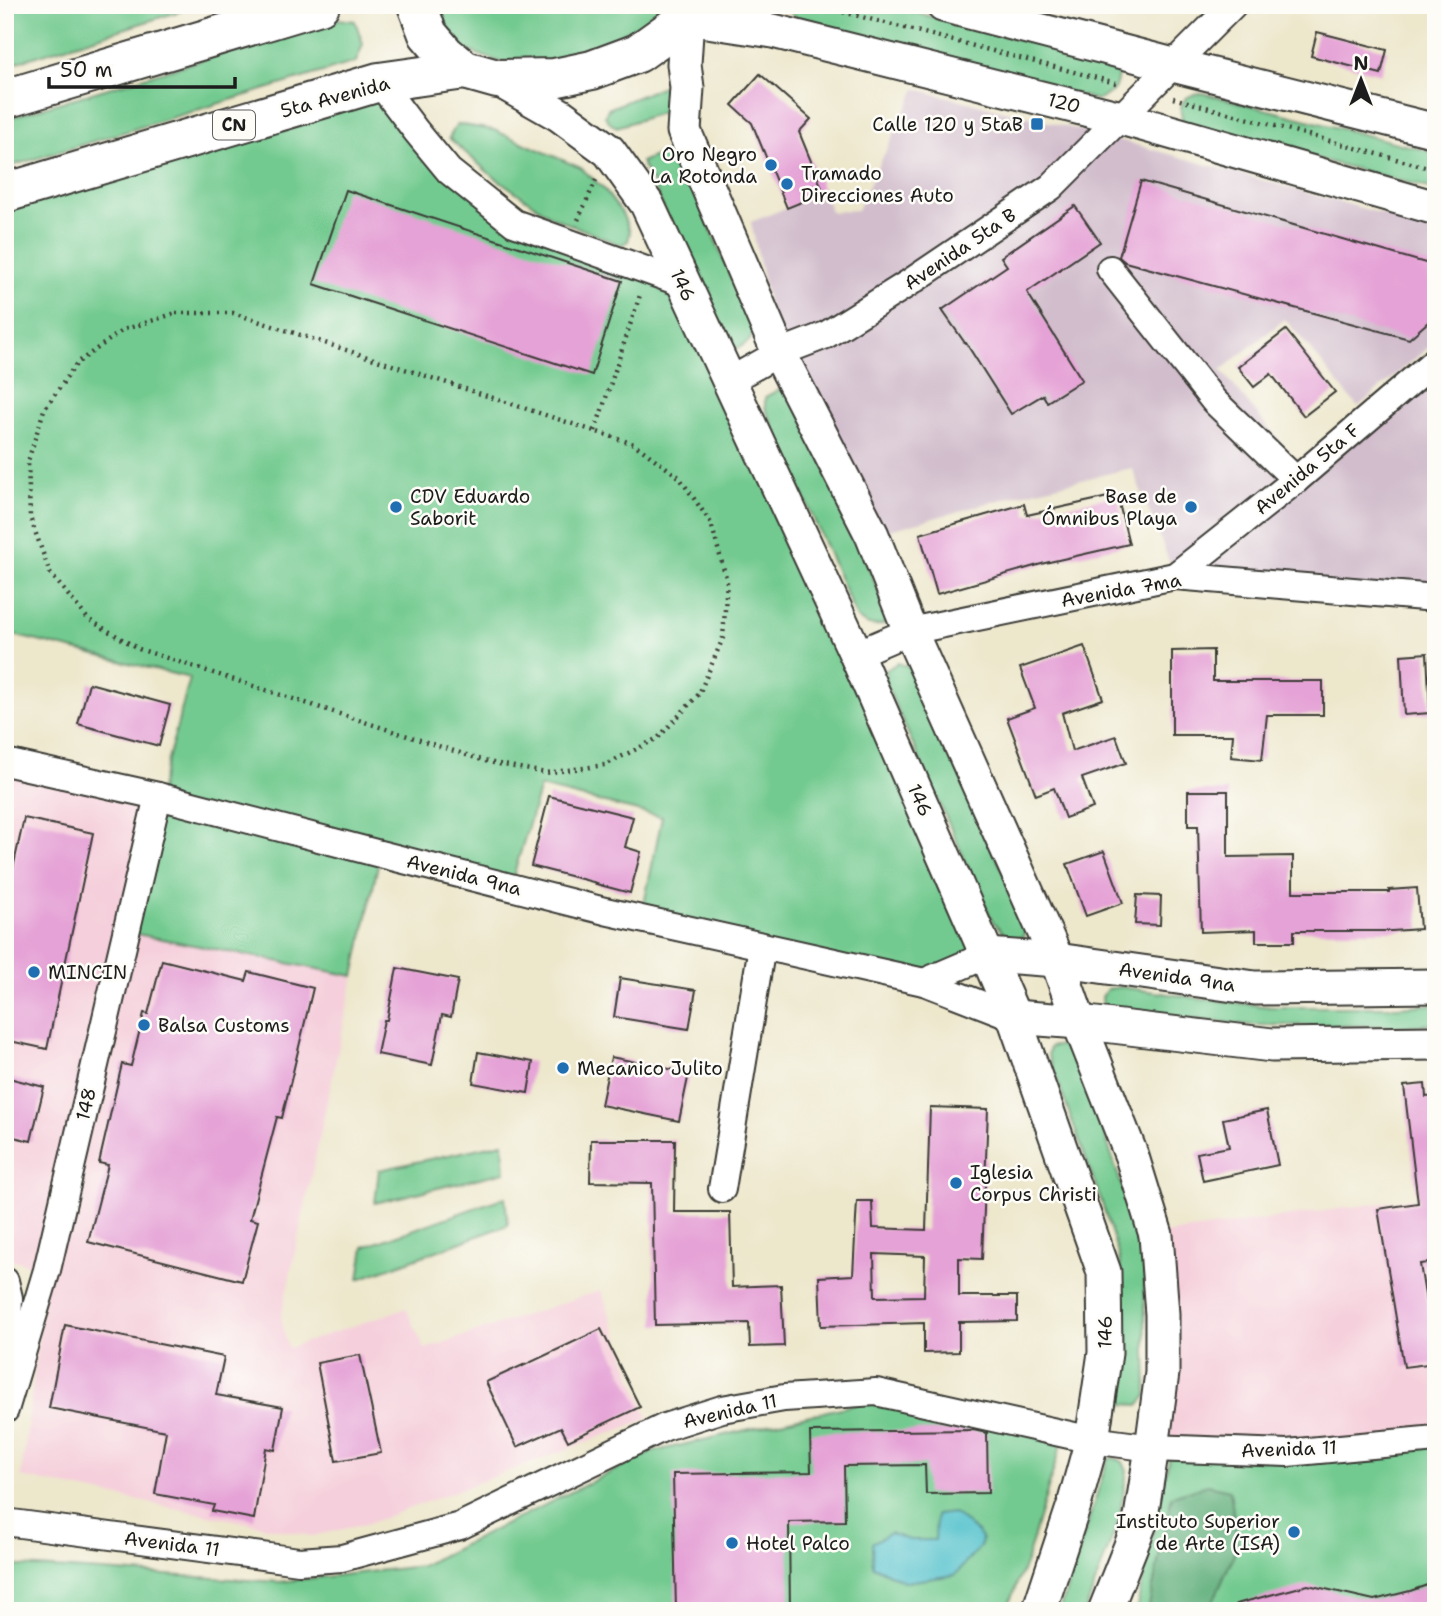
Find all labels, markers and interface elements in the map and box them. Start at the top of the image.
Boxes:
scale bar [49,46,234,90]
north arrow [1326,46,1396,116]
text: N [1353,51,1369,76]
text: 50 m [60,56,113,84]
street label: 5ta Avenida [278,70,393,124]
street label: 120 [1045,87,1083,119]
road number: CN [213,110,255,140]
place label: Calle 120 y 5taB [872,112,1023,137]
marker: Calle 120 y 5taB [1029,116,1045,132]
place label: Oro Negro La Rotonda [650,142,757,189]
marker: Oro Negro La Rotonda [763,157,779,173]
place label: Tramado Direcciones Auto [801,161,954,208]
marker: Tramado Direcciones Auto [779,176,795,192]
street label: Avenida 5ta B [899,202,1021,296]
street label: 146 [665,265,701,305]
street label: Avenida 5ta F [1249,418,1365,520]
place label: CDV Eduardo Saborit [410,484,530,531]
place label: Base de Ómnibus Playa [1042,484,1177,531]
marker: CDV Eduardo Saborit [388,499,404,515]
marker: Base de Ómnibus Playa [1183,499,1199,515]
street label: Avenida 7ma [1059,567,1183,613]
street label: 146 [902,780,938,820]
street label: Avenida 9na [404,849,524,901]
street label: Avenida 9na [1117,956,1237,998]
place label: MINCIN [48,960,127,985]
marker: MINCIN [26,964,42,980]
place label: Balsa Customs [158,1013,290,1038]
marker: Balsa Customs [136,1017,152,1033]
place label: Mecanico Julito [577,1056,723,1081]
marker: Mecanico Julito [555,1060,571,1076]
street label: 148 [70,1085,102,1123]
place label: Iglesia Corpus Christi [970,1160,1097,1207]
marker: Iglesia Corpus Christi [948,1175,964,1191]
street label: 146 [1092,1315,1118,1349]
street label: Avenida 11 [680,1388,780,1434]
street label: Avenida 11 [1241,1435,1337,1463]
place label: Instituto Superior de Arte (ISA) [1116,1509,1280,1556]
marker: Instituto Superior de Arte (ISA) [1286,1524,1302,1540]
street label: Avenida 11 [123,1526,221,1562]
place label: Hotel Palco [746,1531,850,1556]
marker: Hotel Palco [724,1535,740,1551]

